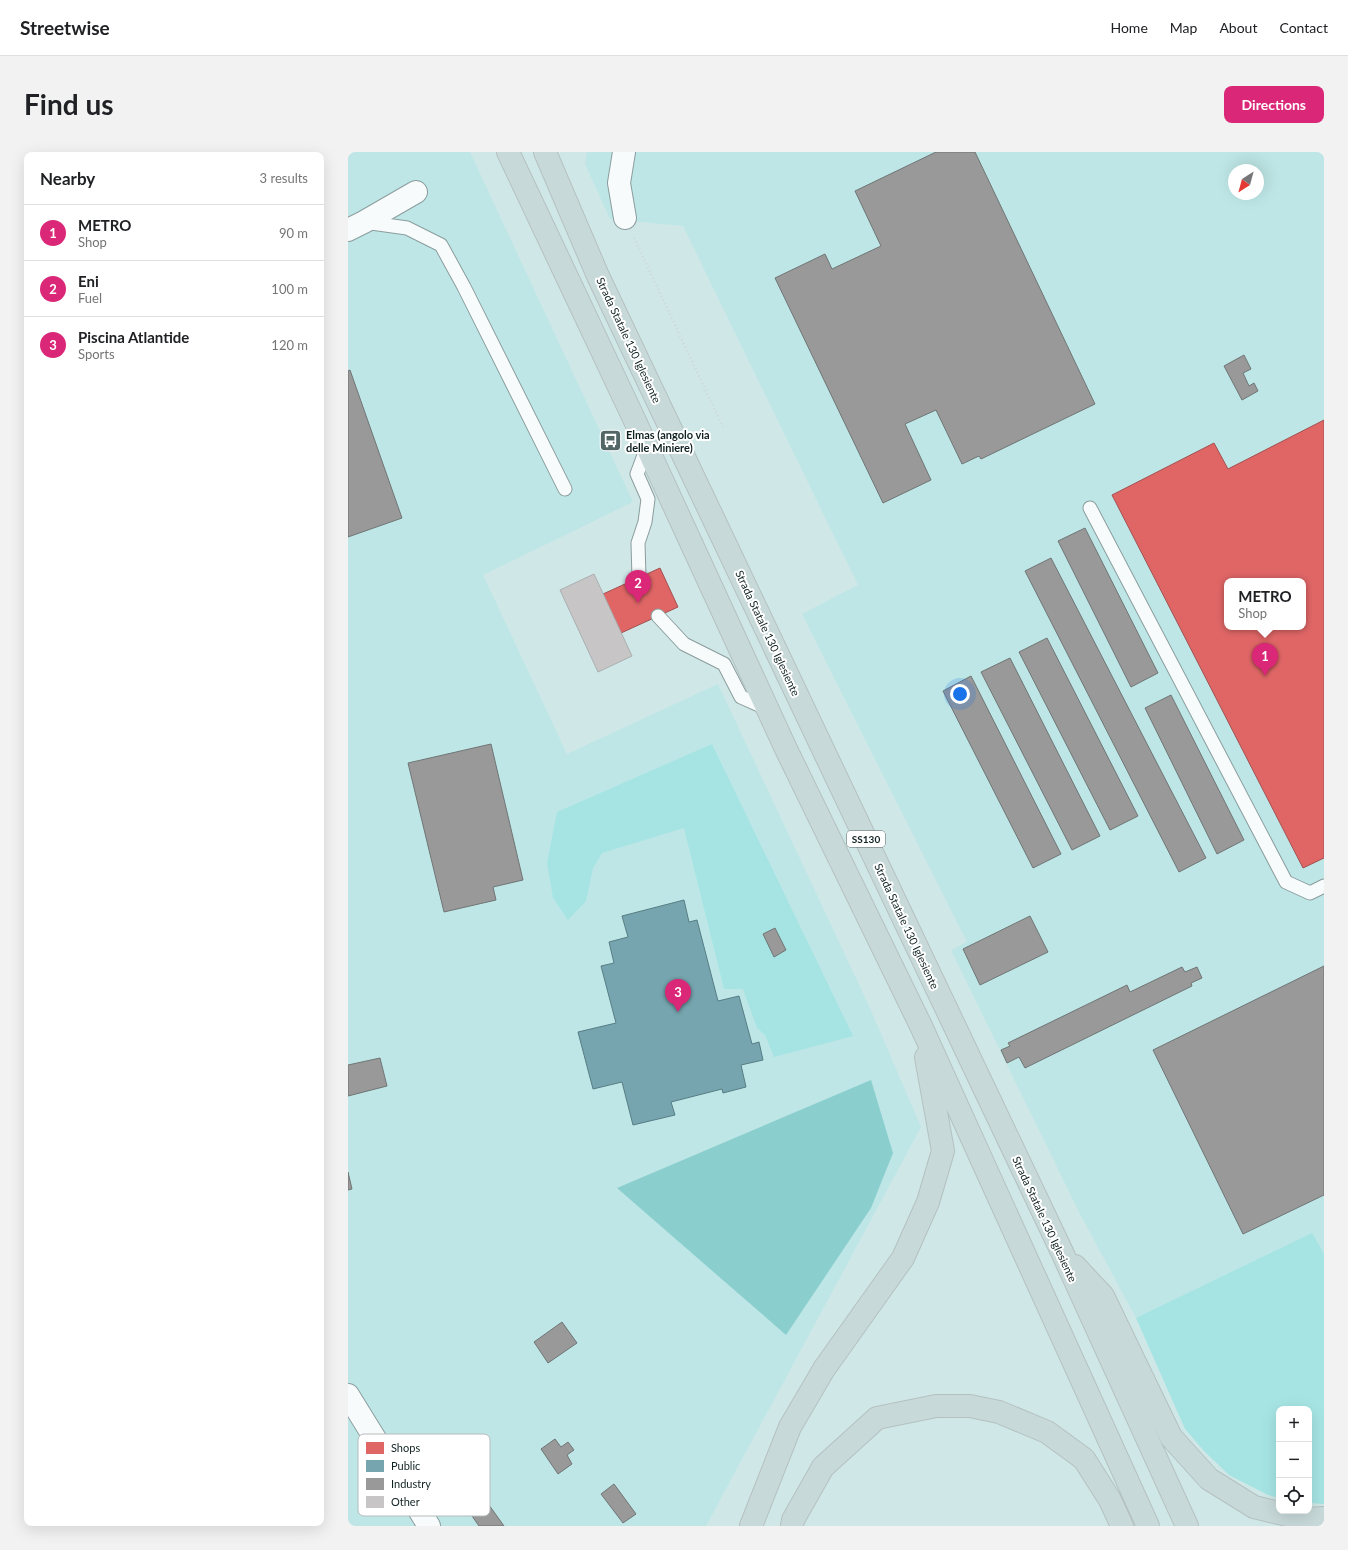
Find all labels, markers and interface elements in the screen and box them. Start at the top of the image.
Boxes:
text: Streetwise [20,16,110,39]
text: Home [1110,19,1148,36]
text: Map [1170,19,1197,36]
text: About [1219,19,1257,36]
text: Contact [1279,19,1328,36]
button: Directions [1224,86,1324,123]
text: Find us [24,87,114,121]
north arrow [1228,164,1264,200]
text: Nearby [40,168,95,189]
text: 3 results [260,170,308,186]
text: METRO [78,216,131,234]
text: 1 [49,225,57,241]
text: 90 m [279,225,308,241]
text: Shop [78,234,107,250]
text: Eni [78,272,99,290]
street label: Strada Statale 130 Iglesiente [594,275,664,405]
text: 2 [49,281,57,297]
text: 100 m [271,281,308,297]
text: Fuel [78,290,102,306]
text: Piscina Atlantide [78,328,189,346]
text: 3 [49,337,57,353]
text: 120 m [271,337,308,353]
text: Sports [78,346,115,362]
bus stop icon: Elmas (angolo via delle Miniere) [597,427,623,453]
place label: Elmas (angolo via delle Miniere) [626,428,710,454]
street label: Strada Statale 130 Iglesiente [733,568,803,698]
pin: 2 [625,570,651,603]
popup [1224,578,1306,630]
text: METRO [1238,587,1292,605]
text: Shop [1238,605,1267,621]
pin: 1 [1252,643,1278,676]
your location [950,684,970,704]
road number: SS130 [847,831,885,847]
street label: Strada Statale 130 Iglesiente [872,861,942,991]
pin: 3 [665,979,691,1012]
street label: Strada Statale 130 Iglesiente [1010,1154,1080,1284]
map controls [1276,1406,1312,1514]
button: + [1276,1406,1312,1442]
legend [358,1434,490,1516]
text: Shops [391,1441,420,1454]
button: − [1276,1442,1312,1478]
text: Public [391,1459,420,1472]
text: Industry [391,1477,431,1490]
button: locate [1276,1478,1312,1514]
text: Other [391,1495,420,1508]

